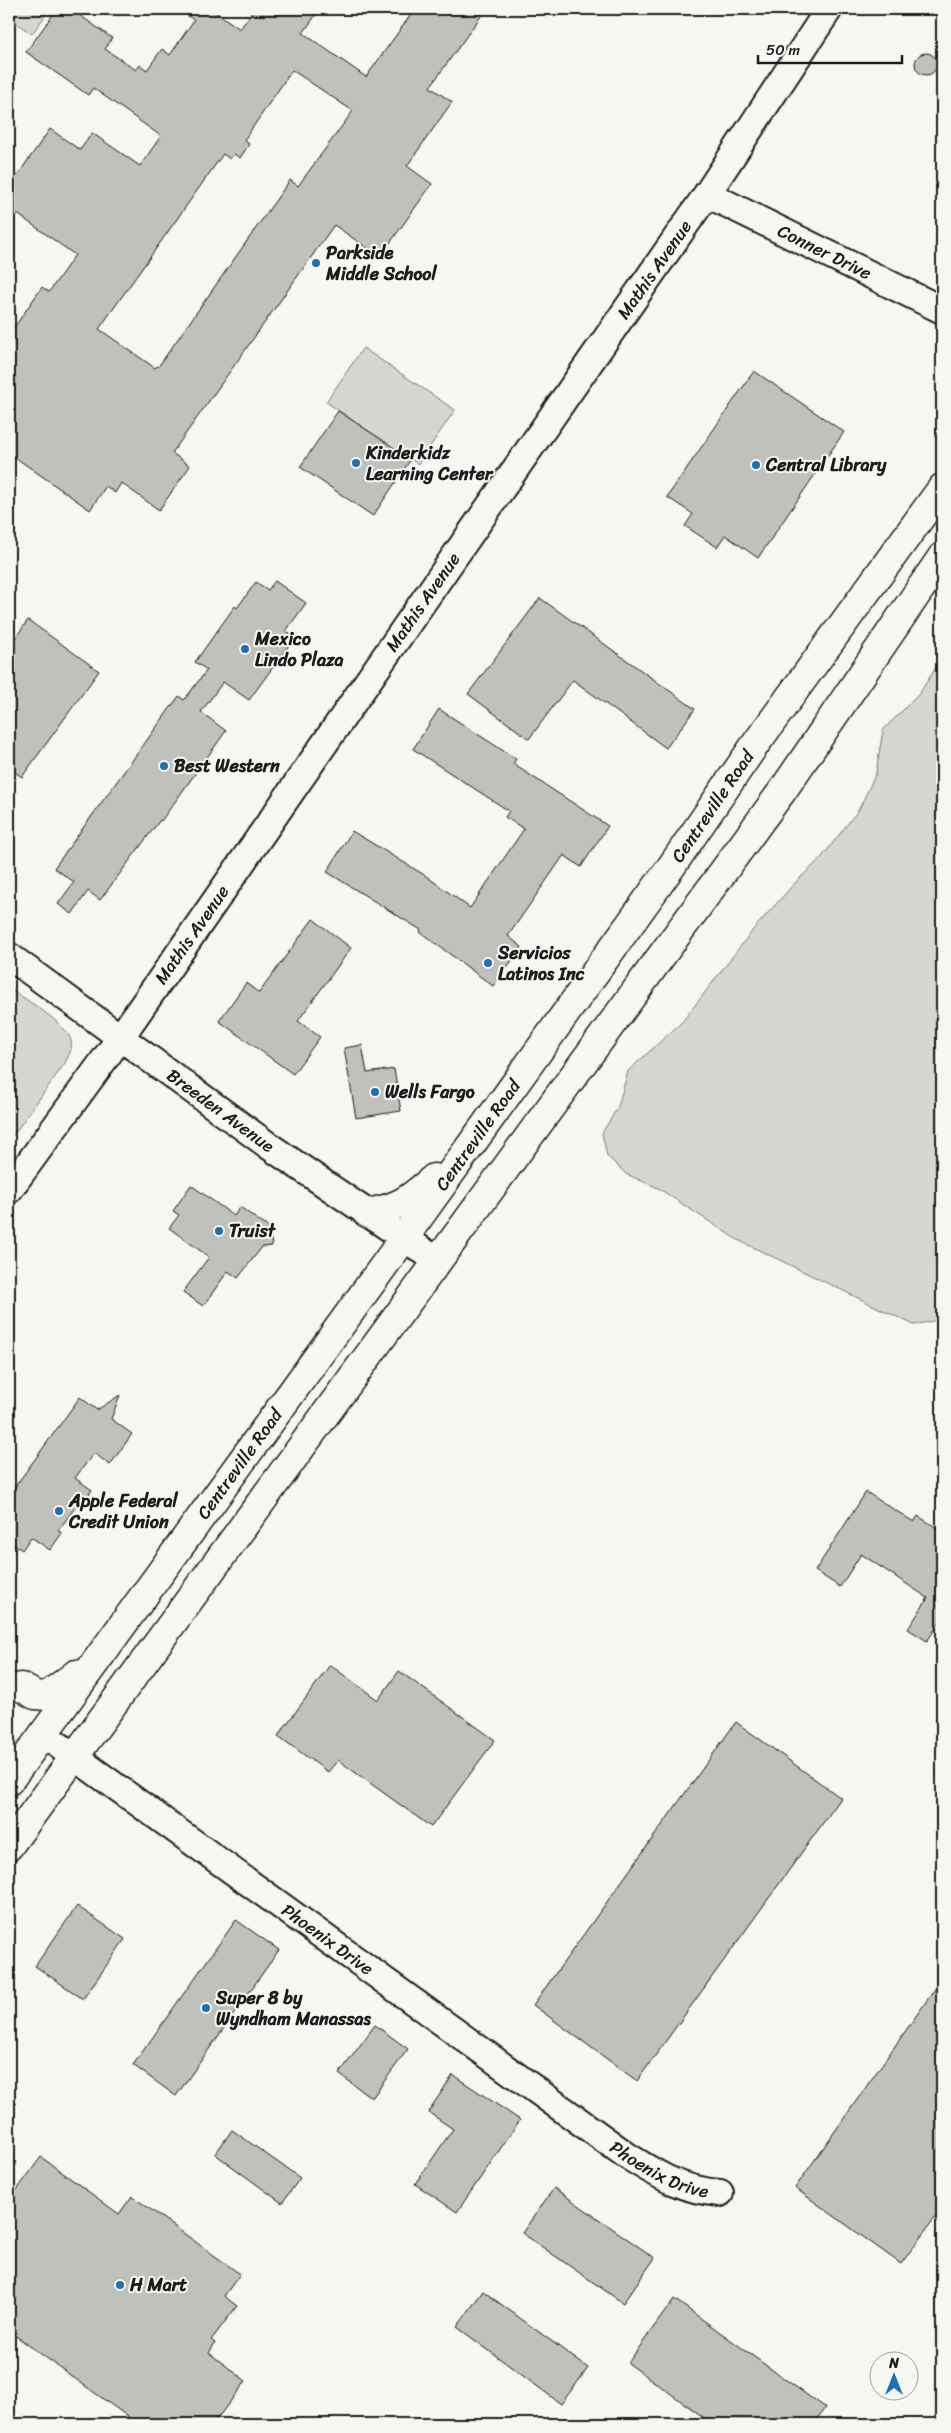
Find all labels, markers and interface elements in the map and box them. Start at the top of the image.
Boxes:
scale bar [758,32,902,64]
text: 50 m [766,37,801,63]
street label: Mathis Avenue [608,213,700,326]
street label: Conner Drive [772,215,877,289]
place label: Parkside Middle School [325,237,437,290]
marker: Parkside Middle School [310,257,322,269]
place label: Kinderkidz Learning Center [365,437,494,490]
place label: Central Library [765,449,887,481]
marker: Kinderkidz Learning Center [350,457,362,469]
marker: Central Library [750,459,762,471]
street label: Mathis Avenue [377,545,469,659]
place label: Mexico Lindo Plaza [254,623,344,676]
marker: Mexico Lindo Plaza [239,643,251,655]
street label: Centreville Road [662,742,764,869]
place label: Best Western [174,750,280,782]
marker: Best Western [158,760,170,772]
street label: Mathis Avenue [146,878,238,991]
place label: Servicios Latinos Inc [497,937,585,990]
marker: Servicios Latinos Inc [482,957,494,969]
street label: Breeden Avenue [160,1060,282,1161]
street label: Centreville Road [427,1072,530,1198]
place label: Wells Fargo [385,1076,475,1108]
marker: Wells Fargo [369,1086,381,1098]
place label: Truist [229,1215,277,1247]
marker: Truist [213,1225,225,1237]
street label: Centreville Road [188,1400,292,1526]
place label: Apple Federal Credit Union [68,1485,179,1538]
marker: Apple Federal Credit Union [53,1505,65,1517]
street label: Phoenix Drive [274,1895,381,1984]
place label: Super 8 by Wyndham Manassas [215,1982,372,2035]
marker: Super 8 by Wyndham Manassas [200,2002,212,2014]
street label: Phoenix Drive [603,2132,711,2207]
place label: H Mart [129,2269,187,2301]
marker: H Mart [114,2279,126,2291]
north arrow [868,2350,918,2400]
text: N [888,2351,899,2376]

